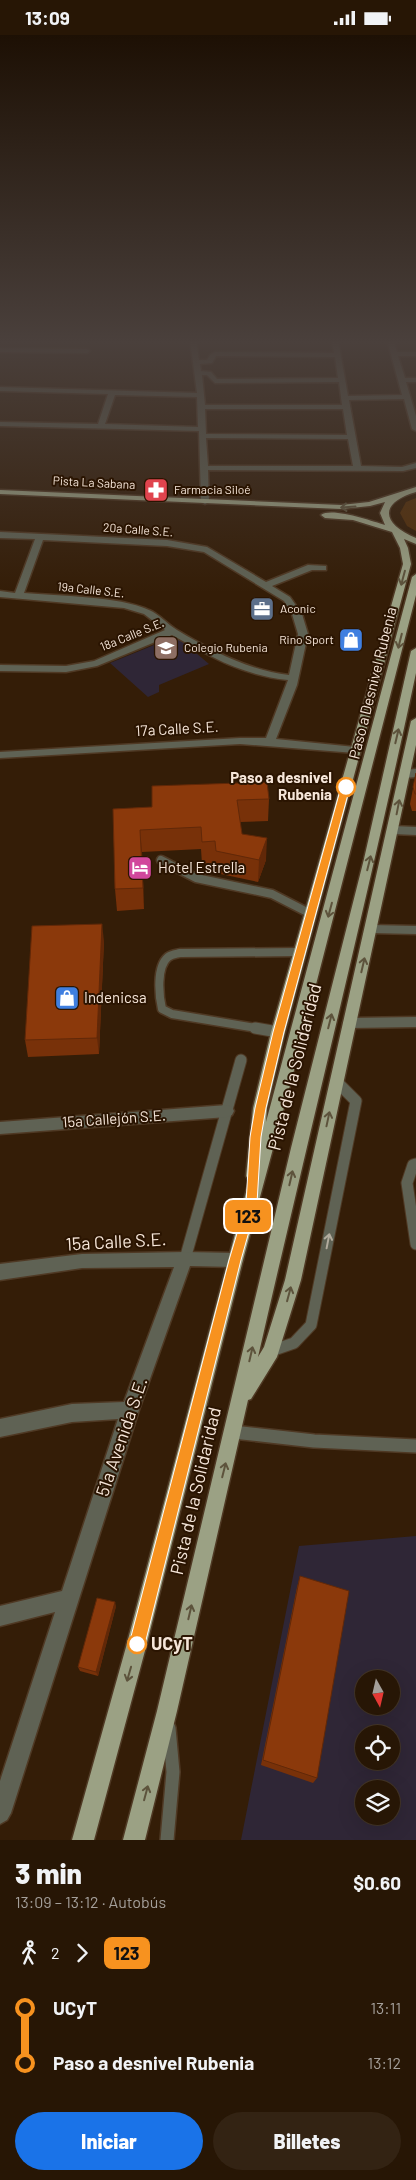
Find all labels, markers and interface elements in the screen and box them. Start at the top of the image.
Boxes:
text: 13:09 [25,6,70,29]
street label: Pista La Sabana [52,473,136,491]
pharmacy icon: Farmacia Siloé [143,477,169,503]
place label: Farmacia Siloé [174,482,251,496]
one-way arrow [340,502,356,511]
street label: 20a Calle S.E. [103,520,174,538]
one-way arrow [398,570,407,586]
street label: 19a Calle S.E. [57,579,125,599]
office icon: Aconic [249,596,275,622]
place label: Aconic [280,601,316,615]
street label: Paso a Desnivel Rubenia [344,605,400,761]
street label: 18a Calle S.E. [98,615,165,653]
shop icon: Rino Sport [338,627,364,653]
place label: Rino Sport [279,632,334,646]
one-way arrow [394,633,404,649]
school or university icon: Colegio Rubenia [153,635,179,661]
place label: Colegio Rubenia [184,640,268,654]
street label: 17a Calle S.E. [135,717,219,739]
one-way arrow [393,729,402,745]
place label: Paso a desnivel Rubenia [230,768,332,803]
marker: Paso a desnivel Rubenia [336,777,356,797]
one-way arrow [394,799,403,815]
hotel icon: Hotel Estrella [127,855,153,881]
one-way arrow [365,856,374,872]
place label: Hotel Estrella [158,858,245,876]
one-way arrow [324,902,334,918]
one-way arrow [359,958,368,974]
street label: Pista de la Solidaridad [263,981,325,1153]
shop icon: Indenicsa [54,985,80,1011]
place label: Indenicsa [84,988,147,1006]
one-way arrow [325,1013,335,1029]
street label: 15a Callejón S.E. [61,1105,166,1131]
one-way arrow [324,1111,333,1127]
one-way arrow [286,1171,296,1187]
line badge: 123 [219,1200,277,1232]
text: 123 [235,1205,261,1227]
street label: 15a Calle S.E. [65,1227,167,1255]
one-way arrow [324,1233,333,1249]
one-way arrow [285,1287,294,1303]
one-way arrow [247,1346,256,1362]
street label: 51a Avenida S.E. [90,1374,152,1499]
street label: Pista de la Solidaridad [165,1405,225,1577]
one-way arrow [220,1462,229,1478]
one-way arrow [186,1605,195,1621]
place label: UCyT [151,1632,193,1654]
marker: UCyT [127,1634,147,1654]
one-way arrow [123,1665,133,1681]
north arrow [355,1670,400,1715]
map controls [355,1670,400,1825]
button: locate [355,1725,400,1770]
button: layers [355,1780,400,1825]
one-way arrow [142,1785,151,1801]
text: 3 min [15,1856,82,1890]
text: $0.60 [353,1871,401,1894]
text: 13:09 – 13:12 · Autobús [15,1892,166,1911]
icon: walk [15,1939,43,1967]
icon: forward [68,1939,96,1967]
text: 123 [114,1942,140,1964]
text: 2 [51,1943,60,1962]
text: UCyT [53,1996,97,2019]
text: 13:11 [370,1998,401,2017]
text: Paso a desnivel Rubenia [53,2051,254,2074]
text: 13:12 [368,2053,401,2072]
button: Iniciar [15,2112,203,2170]
button: Billetes [213,2112,401,2170]

